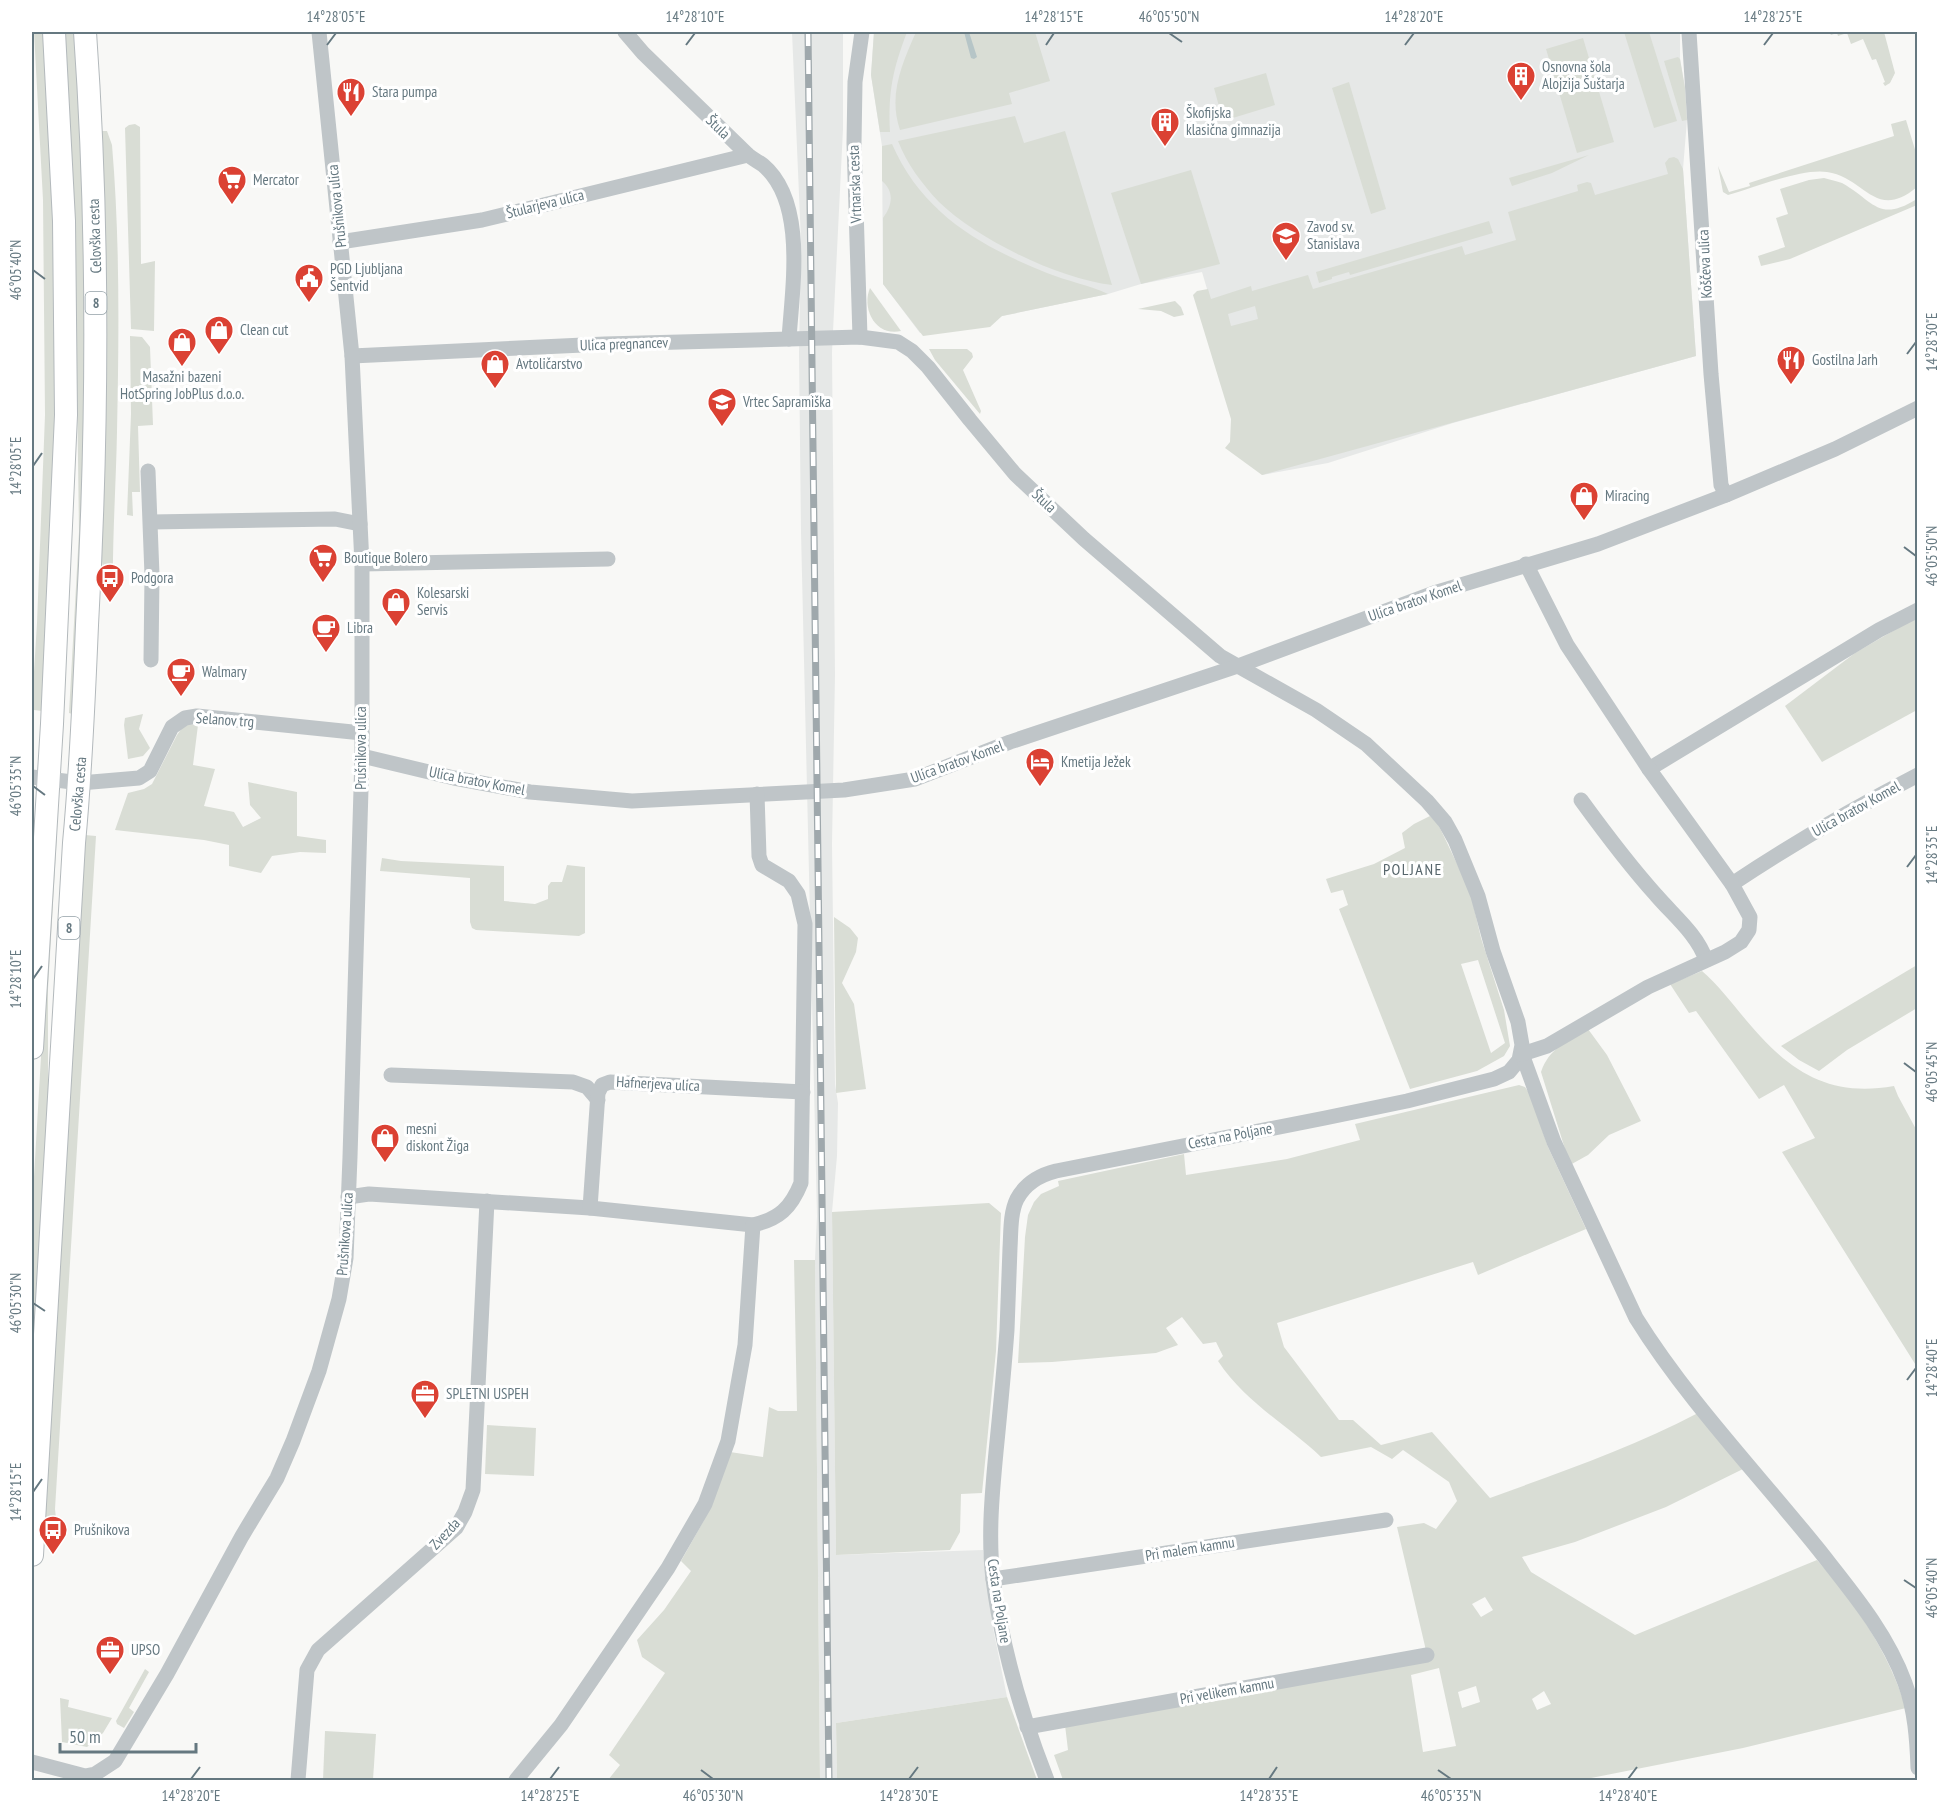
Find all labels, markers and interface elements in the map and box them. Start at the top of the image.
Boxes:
text: 14°28'05"E [306,7,366,26]
text: 14°28'10"E [665,7,725,26]
text: 14°28'15"E [1024,7,1084,26]
text: 46°05'50"N [1139,7,1199,26]
text: 14°28'20"E [1384,7,1444,26]
text: 14°28'25"E [1743,7,1803,26]
place label: Osnovna šola Alojzija Šuštarja [1542,57,1625,93]
building icon: Osnovna šola Alojzija Šuštarja [1505,60,1537,102]
restaurant icon: Stara pumpa [335,76,367,118]
place label: Stara pumpa [372,82,437,101]
place label: Škofijska klasična gimnazija [1186,103,1281,139]
building icon: Škofijska klasična gimnazija [1149,106,1181,148]
street label: Štula [702,111,735,143]
street label: Vrtnarska cesta [844,145,865,224]
supermarket icon: Mercator [216,164,248,206]
street label: Prušnikova ulica [323,164,350,249]
place label: Mercator [253,170,300,189]
street label: Štularjeva ulica [504,185,586,222]
street label: Celovška cesta [84,198,105,274]
place label: Zavod sv. Stanislava [1307,217,1360,253]
school or university icon: Zavod sv. Stanislava [1270,220,1302,262]
street label: Koščeva ulica [1693,229,1716,299]
text: 46°05'40"N [6,240,25,300]
place label: PGD Ljubljana Šentvid [330,259,403,295]
public building icon: PGD Ljubljana Šentvid [293,262,325,304]
road number: 8 [86,292,106,314]
text: 14°28'30"E [1922,312,1941,372]
shop icon: Clean cut [203,314,235,356]
place label: Clean cut [240,320,288,339]
shop icon: Masažni bazeni HotSpring JobPlus d.o.o. [166,326,198,368]
street label: Ulica pregnancev [580,332,669,355]
restaurant icon: Gostilna Jarh [1775,344,1807,386]
shop icon: Avtoličarstvo [479,348,511,390]
place label: Gostilna Jarh [1812,350,1878,369]
place label: Avtoličarstvo [516,354,583,373]
place label: Masažni bazeni HotSpring JobPlus d.o.o. [120,367,244,403]
school or university icon: Vrtec Sapramiška [706,386,738,428]
place label: Vrtec Sapramiška [742,392,831,411]
text: 14°28'05"E [6,436,25,496]
shop icon: Miracing [1568,480,1600,522]
street label: Štula [1028,485,1061,517]
place label: Miracing [1605,486,1650,505]
text: 46°05'50"N [1922,526,1941,586]
supermarket icon: Boutique Bolero [307,542,339,584]
place label: Boutique Bolero [344,548,428,567]
bus stop icon: Podgora [94,562,126,604]
place label: Podgora [131,568,173,587]
street label: Ulica bratov Komel [1366,576,1464,625]
place label: Kolesarski Servis [417,583,469,619]
shop icon: Kolesarski Servis [380,586,412,628]
cafe icon: Libra [310,612,342,654]
place label: Libra [347,618,373,637]
cafe icon: Walmary [165,656,197,698]
place label: Walmary [202,662,247,681]
street label: Prušnikova ulica [351,706,370,790]
street label: Selanov trg [195,708,255,731]
street label: Ulica bratov Komel [908,736,1006,787]
hotel icon: Kmetija Ježek [1024,746,1056,788]
place label: Kmetija Ježek [1061,752,1131,771]
text: 46°05'35"N [6,756,25,816]
street label: Celovška cesta [65,756,90,832]
street label: Ulica bratov Komel [427,762,527,799]
street label: Ulica bratov Komel [1809,776,1903,840]
text: 14°28'35"E [1922,825,1941,885]
district label: POLJANE [1383,859,1443,879]
road number: 8 [58,917,80,939]
text: 14°28'10"E [6,949,25,1009]
text: 46°05'45"N [1922,1042,1941,1102]
street label: Hafnerjeva ulica [616,1072,700,1095]
street label: Cesta na Poljane [1186,1118,1273,1153]
place label: mesni diskont Žiga [406,1119,469,1155]
shop icon: mesni diskont Žiga [369,1122,401,1164]
street label: Prušnikova ulica [332,1192,357,1276]
text: 46°05'30"N [6,1273,25,1333]
text: 14°28'40"E [1922,1338,1941,1398]
office icon: SPLETNI USPEH [409,1378,441,1420]
place label: SPLETNI USPEH [446,1384,529,1403]
text: 14°28'15"E [6,1462,25,1522]
bus stop icon: Prušnikova [37,1514,69,1556]
street label: Zvezda [425,1514,464,1553]
place label: Prušnikova [74,1520,130,1539]
street label: Pri malem kamnu [1144,1532,1236,1565]
street label: Cesta na Poljane [983,1557,1016,1644]
text: 46°05'40"N [1922,1558,1941,1618]
office icon: UPSO [94,1634,126,1676]
place label: UPSO [131,1640,160,1659]
street label: Pri velikem kamnu [1178,1673,1275,1708]
scale bar [60,1716,196,1754]
text: 50 m [69,1725,101,1748]
text: 14°28'20"E [161,1786,221,1805]
text: 14°28'25"E [520,1786,580,1805]
text: 46°05'30"N [683,1786,743,1805]
text: 14°28'30"E [879,1786,939,1805]
text: 14°28'35"E [1239,1786,1299,1805]
text: 46°05'35"N [1421,1786,1481,1805]
text: 14°28'40"E [1598,1786,1658,1805]

